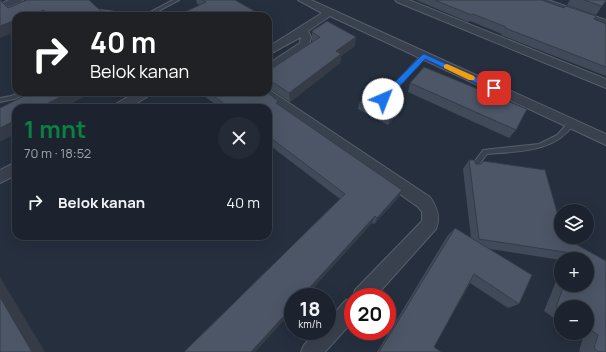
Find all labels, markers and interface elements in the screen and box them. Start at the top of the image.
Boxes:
text: 40 m [90,23,156,61]
icon: right [24,28,76,80]
text: Belok kanan [90,59,189,83]
pin [477,71,511,105]
icon: arrive [483,77,505,99]
position arrow [362,78,404,120]
text: 1 mnt [24,112,86,145]
button: close [218,117,260,159]
text: 70 m · 18:52 [24,144,91,162]
icon: right [24,191,46,213]
text: Belok kanan [58,192,145,213]
text: 40 m [226,192,260,213]
map controls [554,204,594,340]
button: layers [554,204,594,244]
button: + [554,252,594,292]
speed limit sign: 20 [344,288,396,340]
text: 18 [299,295,321,322]
button: − [554,300,594,340]
text: km/h [298,317,322,331]

